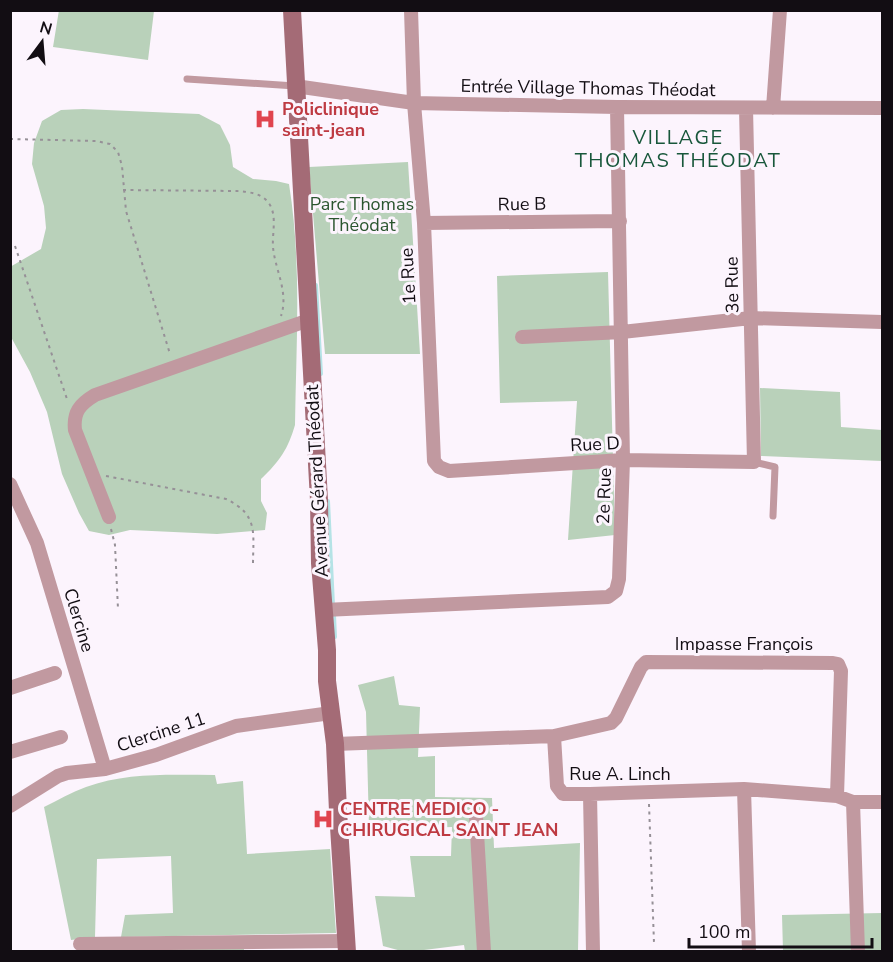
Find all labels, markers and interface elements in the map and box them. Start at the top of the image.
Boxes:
north arrow [12,12,72,72]
text: N [37,16,55,41]
street label: Entrée Village Thomas Théodat [460,74,716,102]
place label: Policlinique saint-jean [282,97,379,142]
hospital icon: Policlinique saint-jean [253,107,277,131]
district label: VILLAGE THOMAS THÉODAT [575,124,781,174]
park label: Parc Thomas Théodat [310,192,414,237]
street label: Rue B [498,192,546,216]
street label: 1e Rue [395,247,421,305]
street label: 3e Rue [720,256,744,314]
street label: Avenue Gérard Théodat [300,383,334,578]
street label: Rue D [570,431,620,457]
street label: 2e Rue [591,467,617,525]
street label: Clercine [58,585,100,655]
street label: Impasse François [675,632,813,656]
street label: Clercine 11 [114,706,208,758]
street label: Rue A. Linch [569,762,671,786]
place label: CENTRE MEDICO - CHIRUGICAL SAINT JEAN [340,797,558,842]
hospital icon: CENTRE MEDICO - CHIRUGICAL SAINT JEAN [311,807,335,831]
scale bar [689,911,872,949]
text: 100 m [698,920,750,944]

